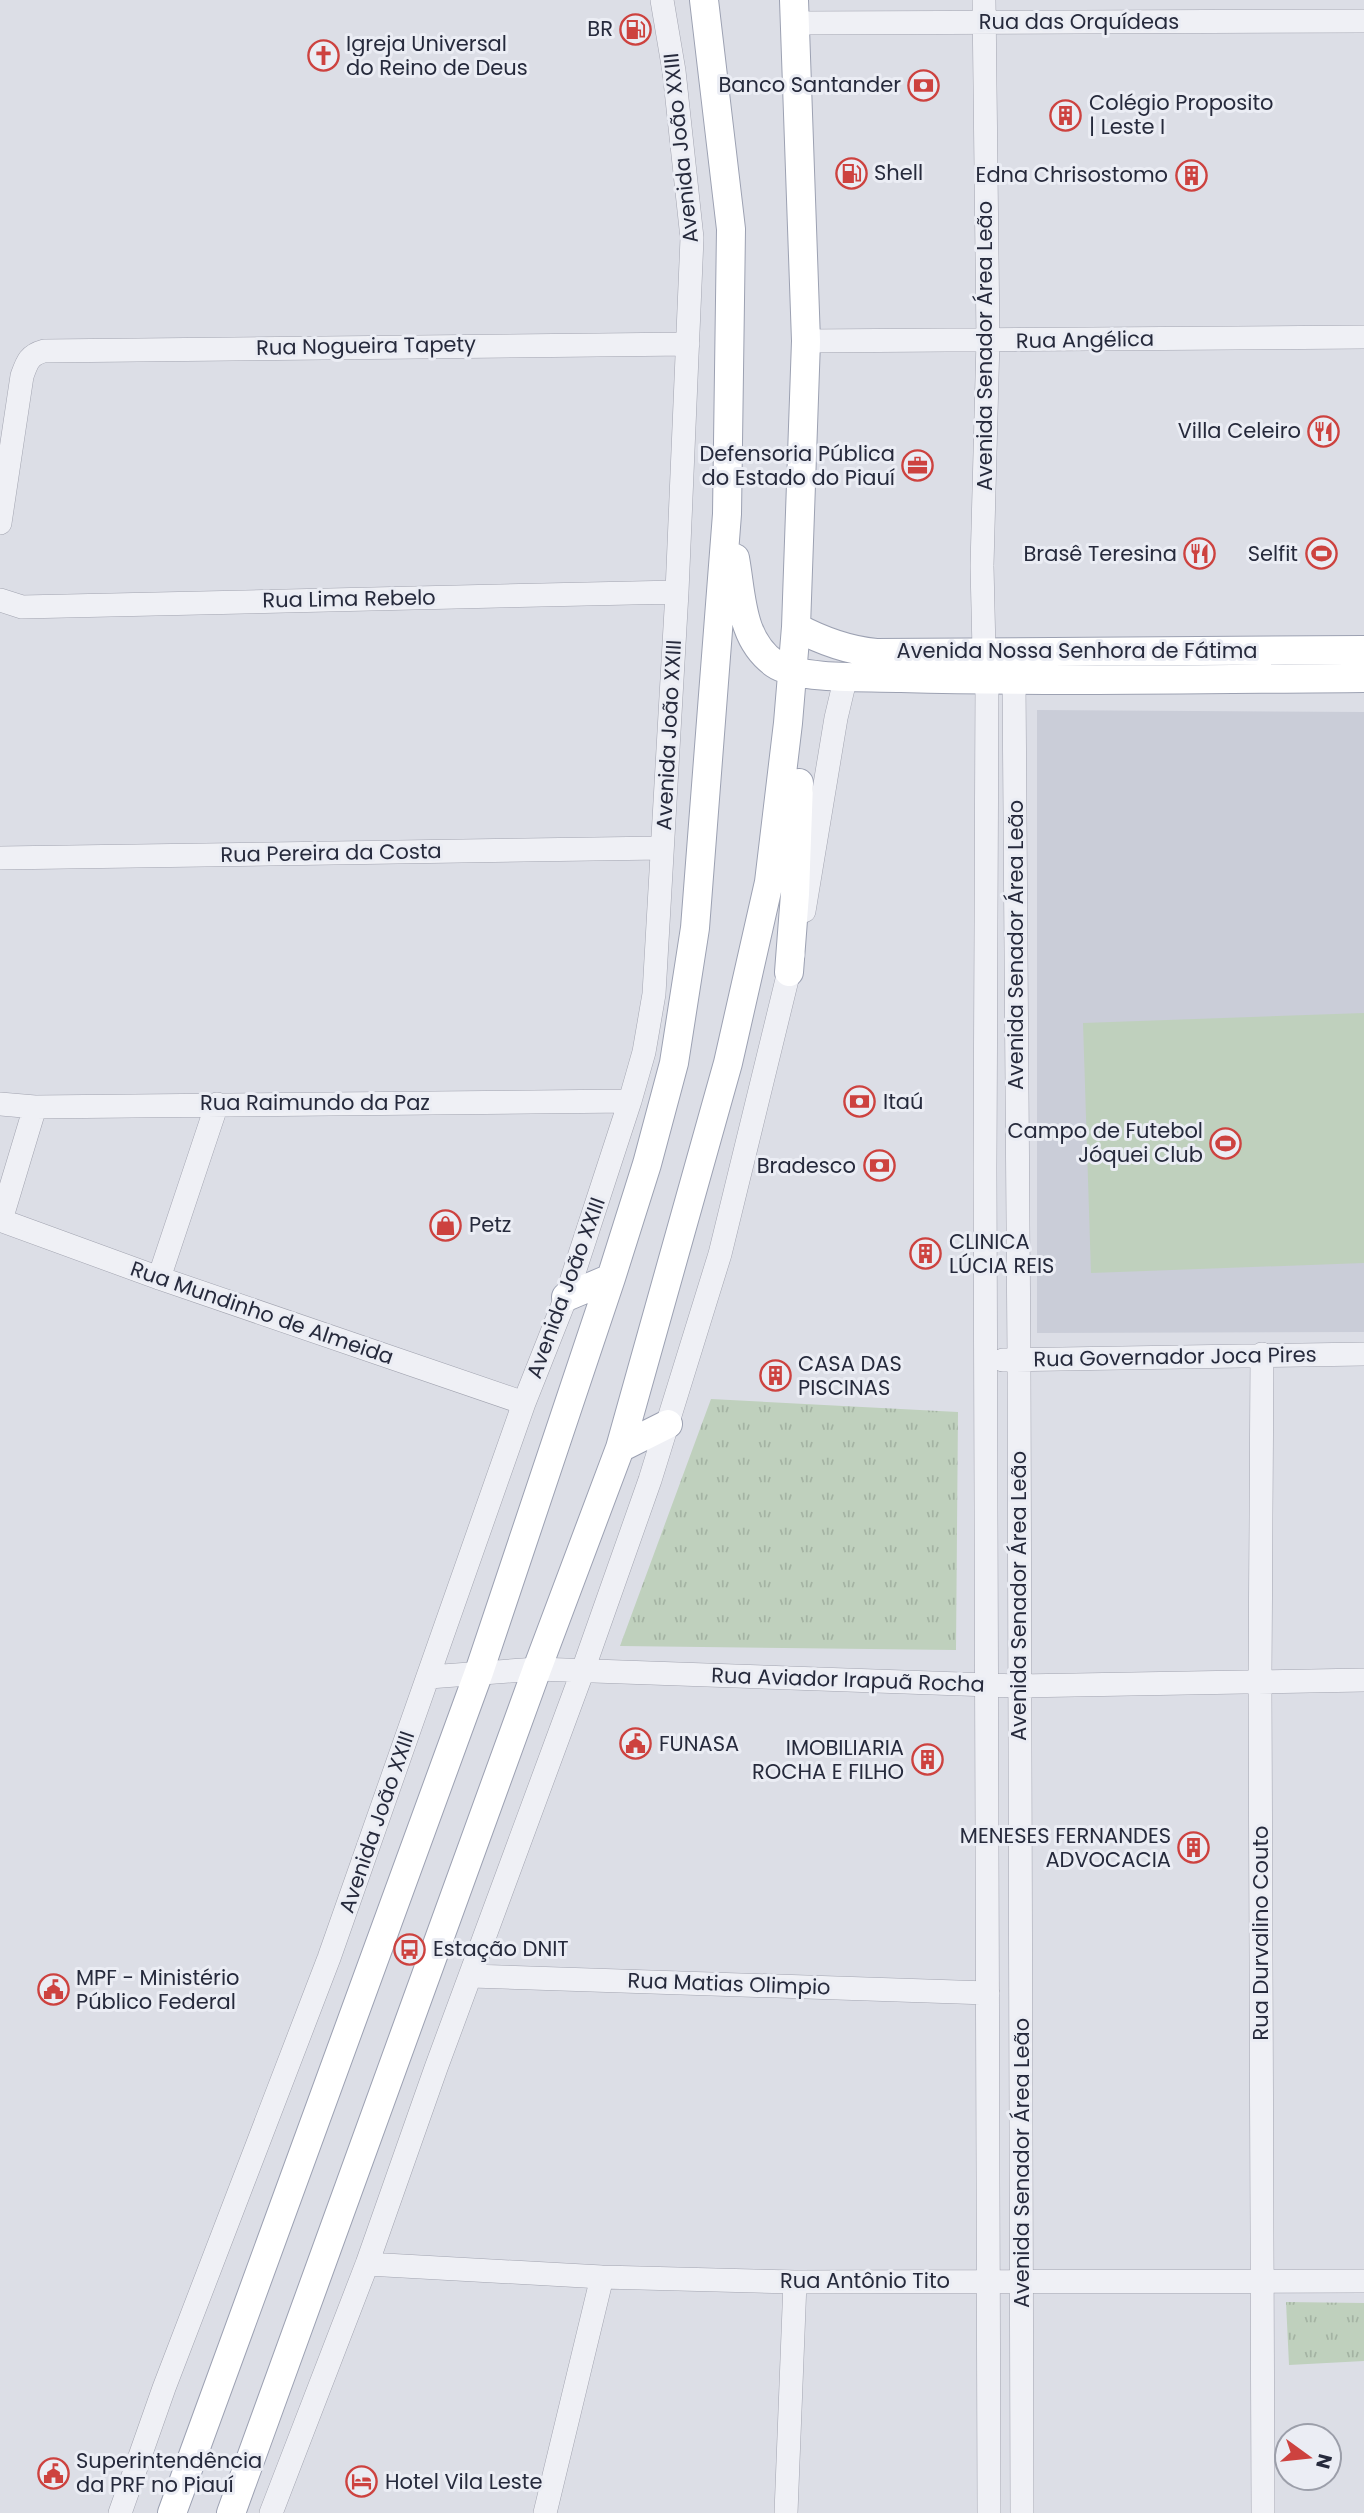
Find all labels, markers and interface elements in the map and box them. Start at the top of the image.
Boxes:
street label: Rua das Orquídeas [979,7,1179,36]
fuel station icon: BR [619,12,653,46]
place label: BR [587,14,613,43]
place label: Igreja Universal do Reino de Deus [346,29,528,82]
church icon: Igreja Universal do Reino de Deus [306,39,340,73]
street label: Avenida João XXIII [656,52,705,245]
bank icon: Banco Santander [907,68,941,102]
place label: Banco Santander [718,70,901,99]
place label: Colégio Proposito | Leste I [1089,88,1274,141]
building icon: Colégio Proposito | Leste I [1049,98,1083,132]
fuel station icon: Shell [834,156,868,190]
place label: Shell [874,158,923,187]
building icon: Edna Chrisostomo [1174,158,1208,192]
place label: Edna Chrisostomo [976,160,1168,189]
street label: Avenida Senador Área Leão [970,201,999,491]
street label: Rua Angélica [1016,324,1154,355]
street label: Rua Nogueira Tapety [256,329,476,362]
restaurant icon: Villa Celeiro [1307,414,1341,448]
place label: Villa Celeiro [1178,416,1301,445]
place label: Defensoria Pública do Estado do Piauí [699,439,895,492]
office icon: Defensoria Pública do Estado do Piauí [901,449,935,483]
restaurant icon: Brasê Teresina [1183,537,1217,571]
sports icon: Selfit [1304,537,1338,571]
place label: Brasê Teresina [1024,539,1177,568]
place label: Selfit [1248,539,1298,568]
street label: Rua Lima Rebelo [262,582,436,615]
street label: Avenida Nossa Senhora de Fátima [896,636,1258,665]
street label: Avenida João XXIII [649,639,688,831]
street label: Avenida Senador Área Leão [1001,800,1030,1090]
street label: Rua Pereira da Costa [220,836,442,869]
bank icon: Itaú [843,1085,877,1119]
place label: Itaú [883,1087,923,1116]
street label: Rua Raimundo da Paz [200,1088,430,1117]
place label: Campo de Futebol Jóquei Club [1007,1116,1203,1169]
sports icon: Campo de Futebol Jóquei Club [1209,1126,1243,1160]
bank icon: Bradesco [862,1149,896,1183]
place label: Bradesco [757,1151,856,1180]
street label: Avenida João XXIII [519,1193,612,1383]
shop icon: Petz [429,1208,463,1242]
place label: Petz [469,1210,511,1239]
place label: CLINICA LÚCIA REIS [949,1227,1054,1280]
building icon: CLINICA LÚCIA REIS [909,1237,943,1271]
street label: Rua Mundinho de Almeida [127,1254,398,1371]
street label: Rua Governador Joca Pires [1033,1340,1317,1373]
place label: CASA DAS PISCINAS [798,1349,902,1402]
building icon: CASA DAS PISCINAS [758,1359,792,1393]
street label: Avenida Senador Área Leão [1004,1451,1033,1741]
street label: Rua Aviador Irapuã Rocha [711,1660,985,1699]
street label: Avenida João XXIII [332,1727,421,1917]
public building icon: FUNASA [619,1727,653,1761]
place label: FUNASA [659,1729,739,1758]
place label: IMOBILIARIA ROCHA E FILHO [752,1733,904,1786]
building icon: IMOBILIARIA ROCHA E FILHO [910,1743,944,1777]
place label: MENESES FERNANDES ADVOCACIA [960,1821,1171,1874]
street label: Rua Durvalino Couto [1246,1825,1275,2041]
building icon: MENESES FERNANDES ADVOCACIA [1177,1831,1211,1865]
bus stop icon: Estação DNIT [393,1932,427,1966]
place label: Estação DNIT [433,1934,569,1963]
place label: MPF - Ministério Público Federal [76,1963,240,2016]
street label: Rua Matias Olimpio [627,1965,831,2002]
public building icon: MPF - Ministério Público Federal [36,1973,70,2007]
street label: Avenida Senador Área Leão [1007,2018,1036,2308]
street label: Rua Antônio Tito [780,2266,950,2295]
north arrow [1273,2422,1343,2492]
place label: Superintendência da PRF no Piauí [76,2446,262,2499]
text: N [1309,2451,1339,2472]
public building icon: Superintendência da PRF no Piauí [36,2456,70,2490]
hotel icon: Hotel Vila Leste [345,2465,379,2499]
place label: Hotel Vila Leste [385,2467,542,2496]

